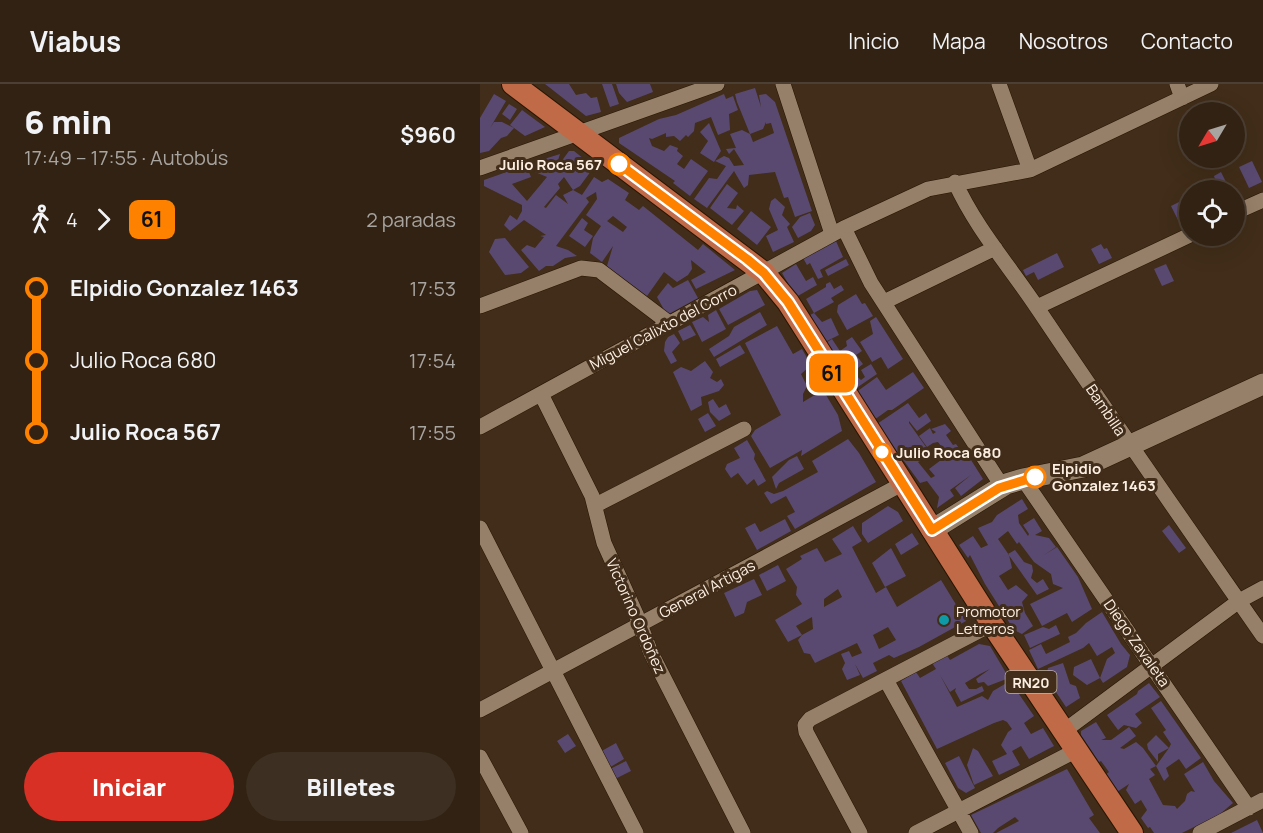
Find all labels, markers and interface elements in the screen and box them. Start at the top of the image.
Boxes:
text: Viabus [30,22,121,60]
text: Inicio [848,27,899,55]
text: Mapa [932,27,986,55]
text: Nosotros [1019,27,1108,55]
text: Contacto [1141,27,1233,55]
text: 6 min [24,99,112,144]
north arrow [1179,102,1245,168]
map controls [1179,102,1245,246]
text: $960 [400,120,456,150]
text: 17:49 – 17:55 · Autobús [24,144,228,171]
marker: Julio Roca 567 [608,153,630,175]
place label: Julio Roca 567 [499,154,602,175]
button: locate [1179,180,1245,246]
icon: walk [24,203,57,236]
icon: forward [87,203,120,236]
text: 61 [141,205,163,233]
text: 4 [66,206,78,233]
text: 2 paradas [366,206,456,233]
text: Elpidio Gonzalez 1463 [70,273,299,303]
text: 17:53 [410,275,456,302]
street label: Miguel Calixto del Corro [586,279,740,375]
text: Julio Roca 680 [70,345,216,375]
text: 17:54 [409,347,456,374]
line badge: 61 [805,354,859,392]
text: 61 [821,359,843,387]
street label: Bambilla [1081,380,1131,440]
text: Julio Roca 567 [70,417,221,447]
text: 17:55 [409,419,456,446]
place label: Julio Roca 680 [896,442,1001,463]
marker: Julio Roca 680 [873,443,891,461]
place label: Elpidio Gonzalez 1463 [1052,458,1156,496]
marker: Elpidio Gonzalez 1463 [1024,466,1046,488]
street label: Victorino Ordoñez [601,555,671,677]
street label: General Artigas [655,555,759,623]
street label: Diego Zavaleta [1099,595,1175,691]
place label: Promotor Letreros [956,601,1021,639]
marker: Promotor Letreros [937,613,951,627]
road number: RN20 [1006,671,1056,693]
button: Iniciar [24,752,234,821]
button: Billetes [246,752,456,821]

